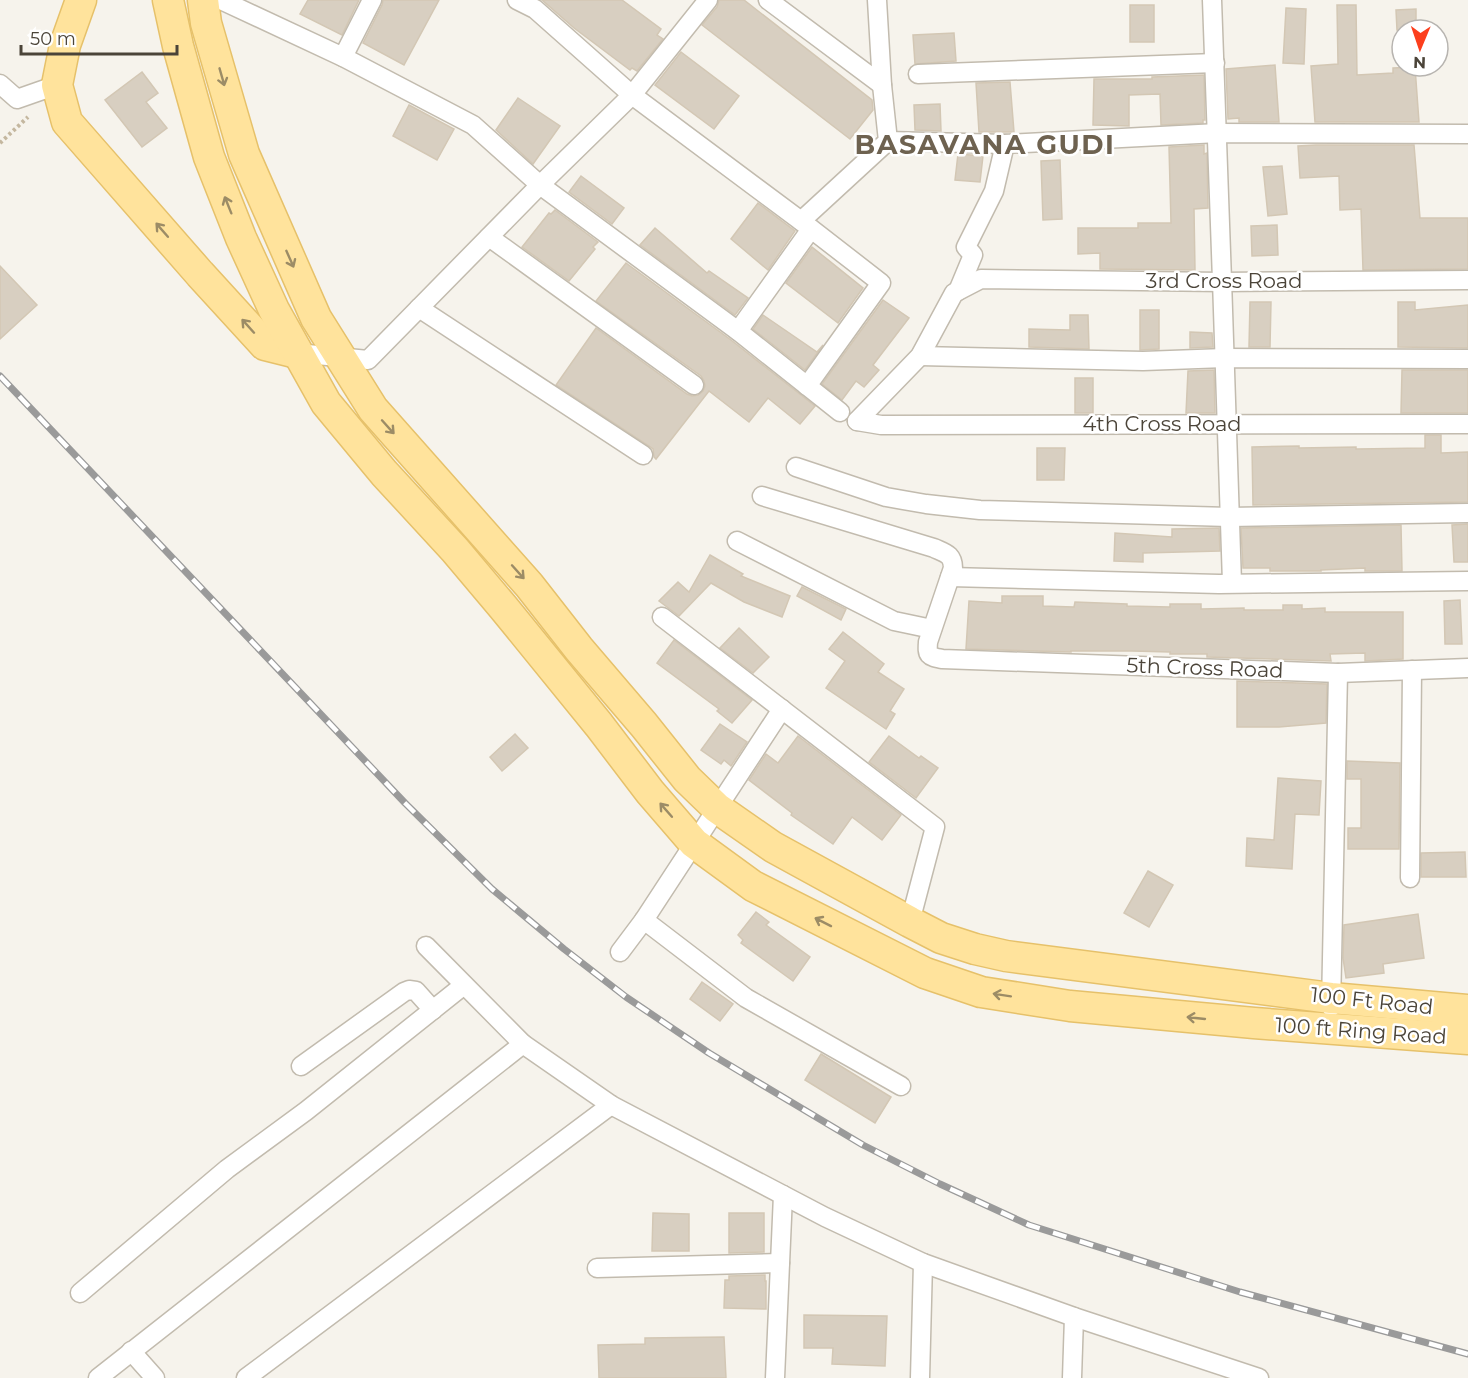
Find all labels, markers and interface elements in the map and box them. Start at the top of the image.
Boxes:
scale bar [21,18,177,56]
north arrow [1390,18,1450,78]
text: 50 m [30,28,76,50]
text: N [1413,53,1426,72]
one-way arrow [217,67,228,86]
district label: BASAVANA GUDI [855,128,1115,161]
one-way arrow [221,196,232,215]
one-way arrow [155,222,169,237]
one-way arrow [285,250,296,268]
street label: 3rd Cross Road [1146,268,1302,293]
one-way arrow [241,319,255,334]
street label: 4th Cross Road [1082,411,1242,436]
one-way arrow [381,418,395,434]
one-way arrow [511,565,525,580]
street label: 5th Cross Road [1126,652,1284,683]
one-way arrow [659,802,672,818]
one-way arrow [814,916,832,927]
street label: 100 Ft Road [1310,982,1435,1019]
one-way arrow [993,989,1013,1000]
one-way arrow [1186,1012,1206,1023]
street label: 100 ft Ring Road [1274,1012,1448,1049]

